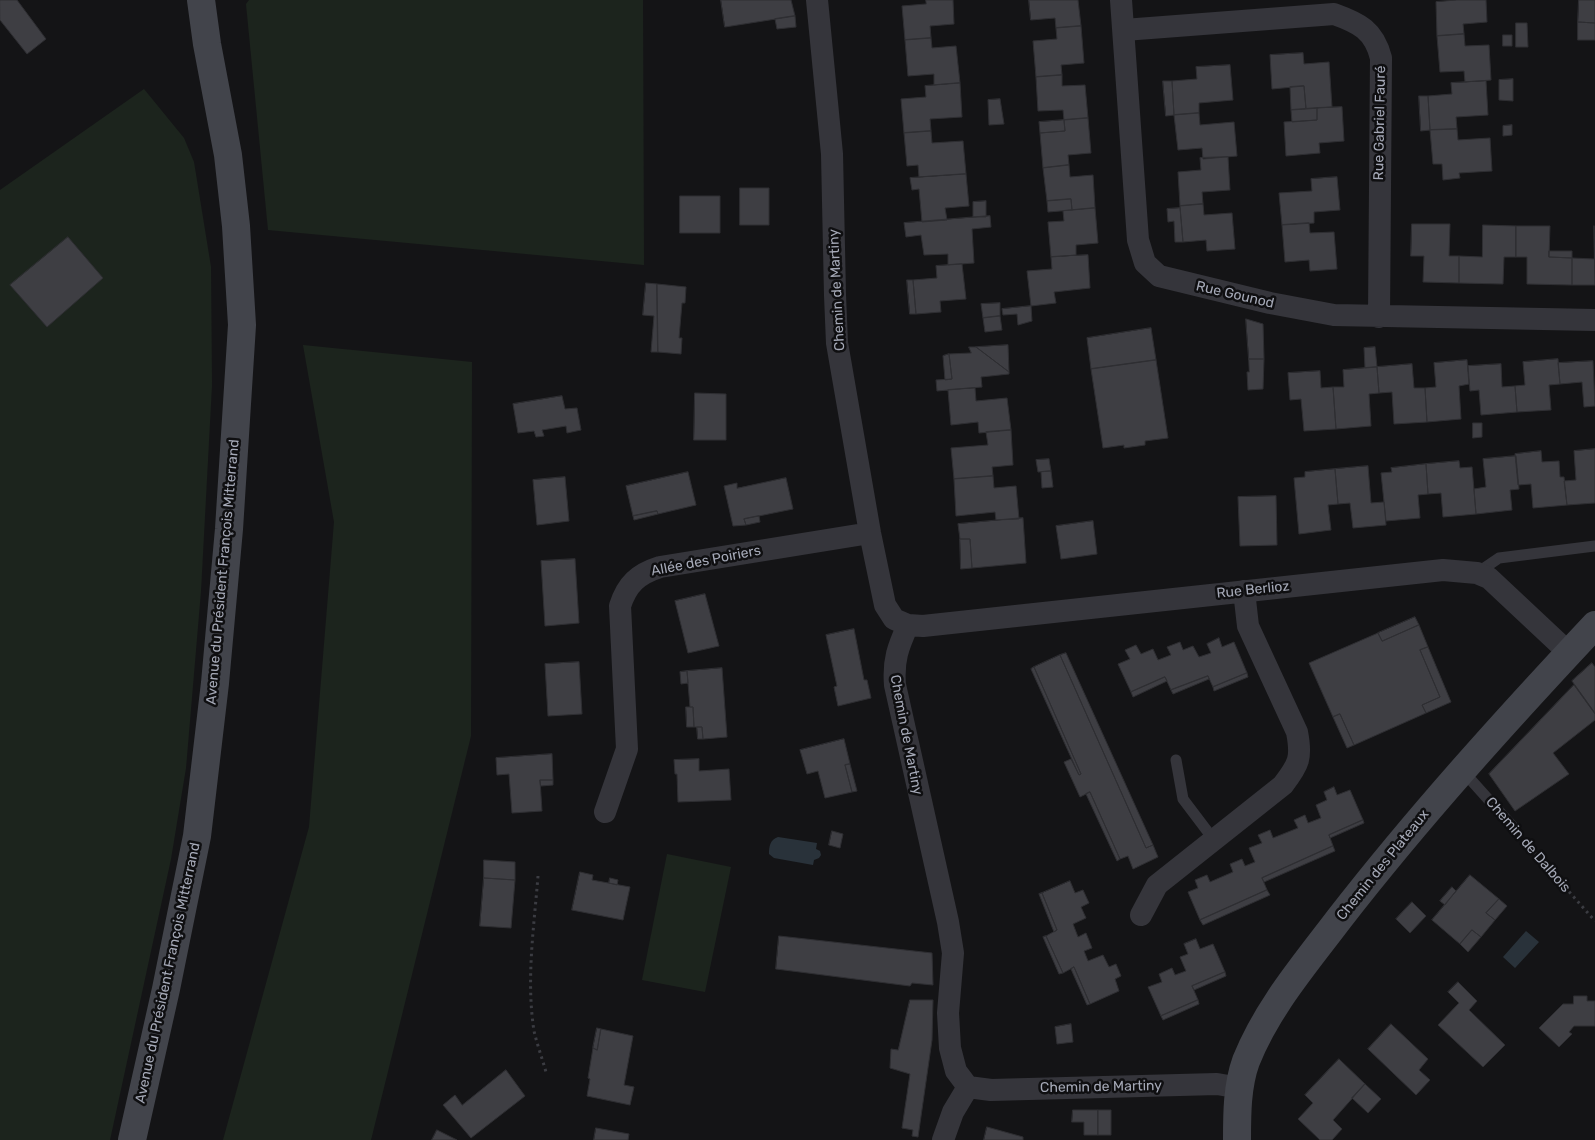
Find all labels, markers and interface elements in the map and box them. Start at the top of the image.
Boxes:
street label: Rue Gabriel Fauré [1371,65,1389,181]
street label: Chemin de Martiny [825,229,849,351]
street label: Rue Gounod [1194,278,1276,312]
street label: Avenue du Président François Mitterrand [203,439,243,705]
street label: Allée des Poiriers [650,542,762,580]
street label: Rue Berlioz [1216,578,1290,602]
street label: Chemin de Martiny [886,673,926,797]
street label: Chemin de Dalbois [1482,794,1574,896]
street label: Chemin des Plateaux [1333,806,1433,924]
street label: Avenue du Président François Mitterrand [132,841,204,1105]
street label: Chemin de Martiny [1040,1078,1162,1096]

